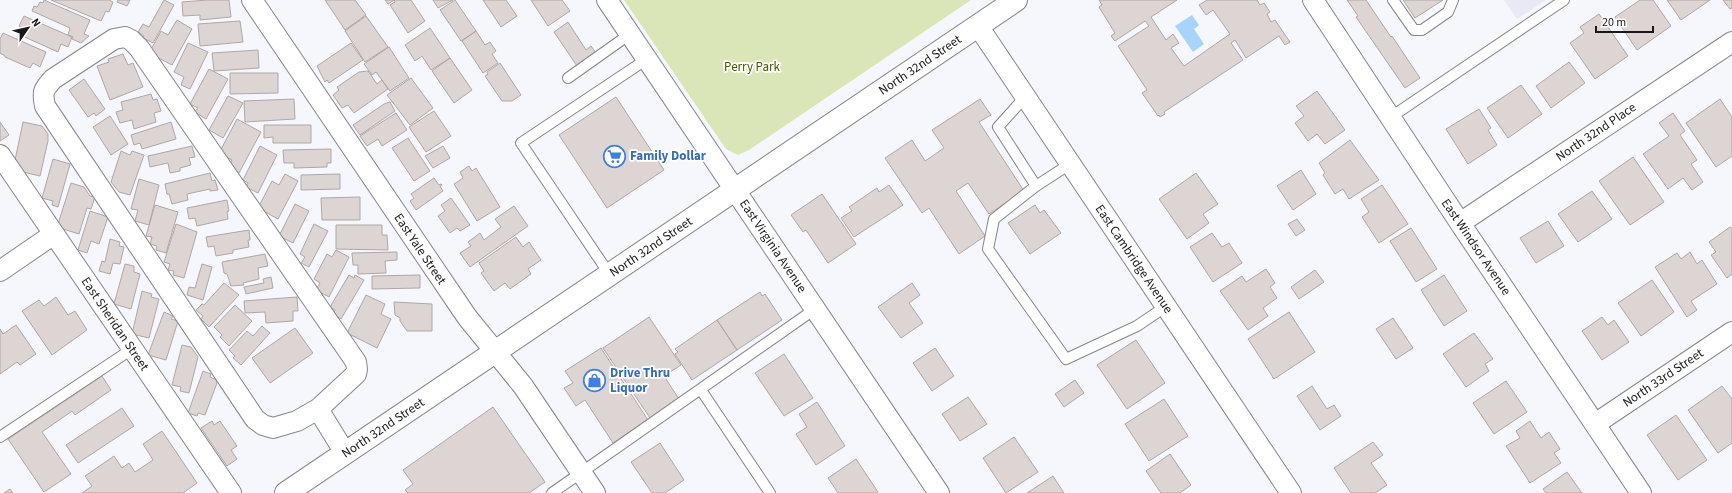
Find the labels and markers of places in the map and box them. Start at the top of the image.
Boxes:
supermarket icon: Family Dollar [602,143,628,169]
place label: Family Dollar [630,147,707,165]
place label: Drive Thru Liquor [610,364,670,397]
shop icon: Drive Thru Liquor [582,367,608,393]

